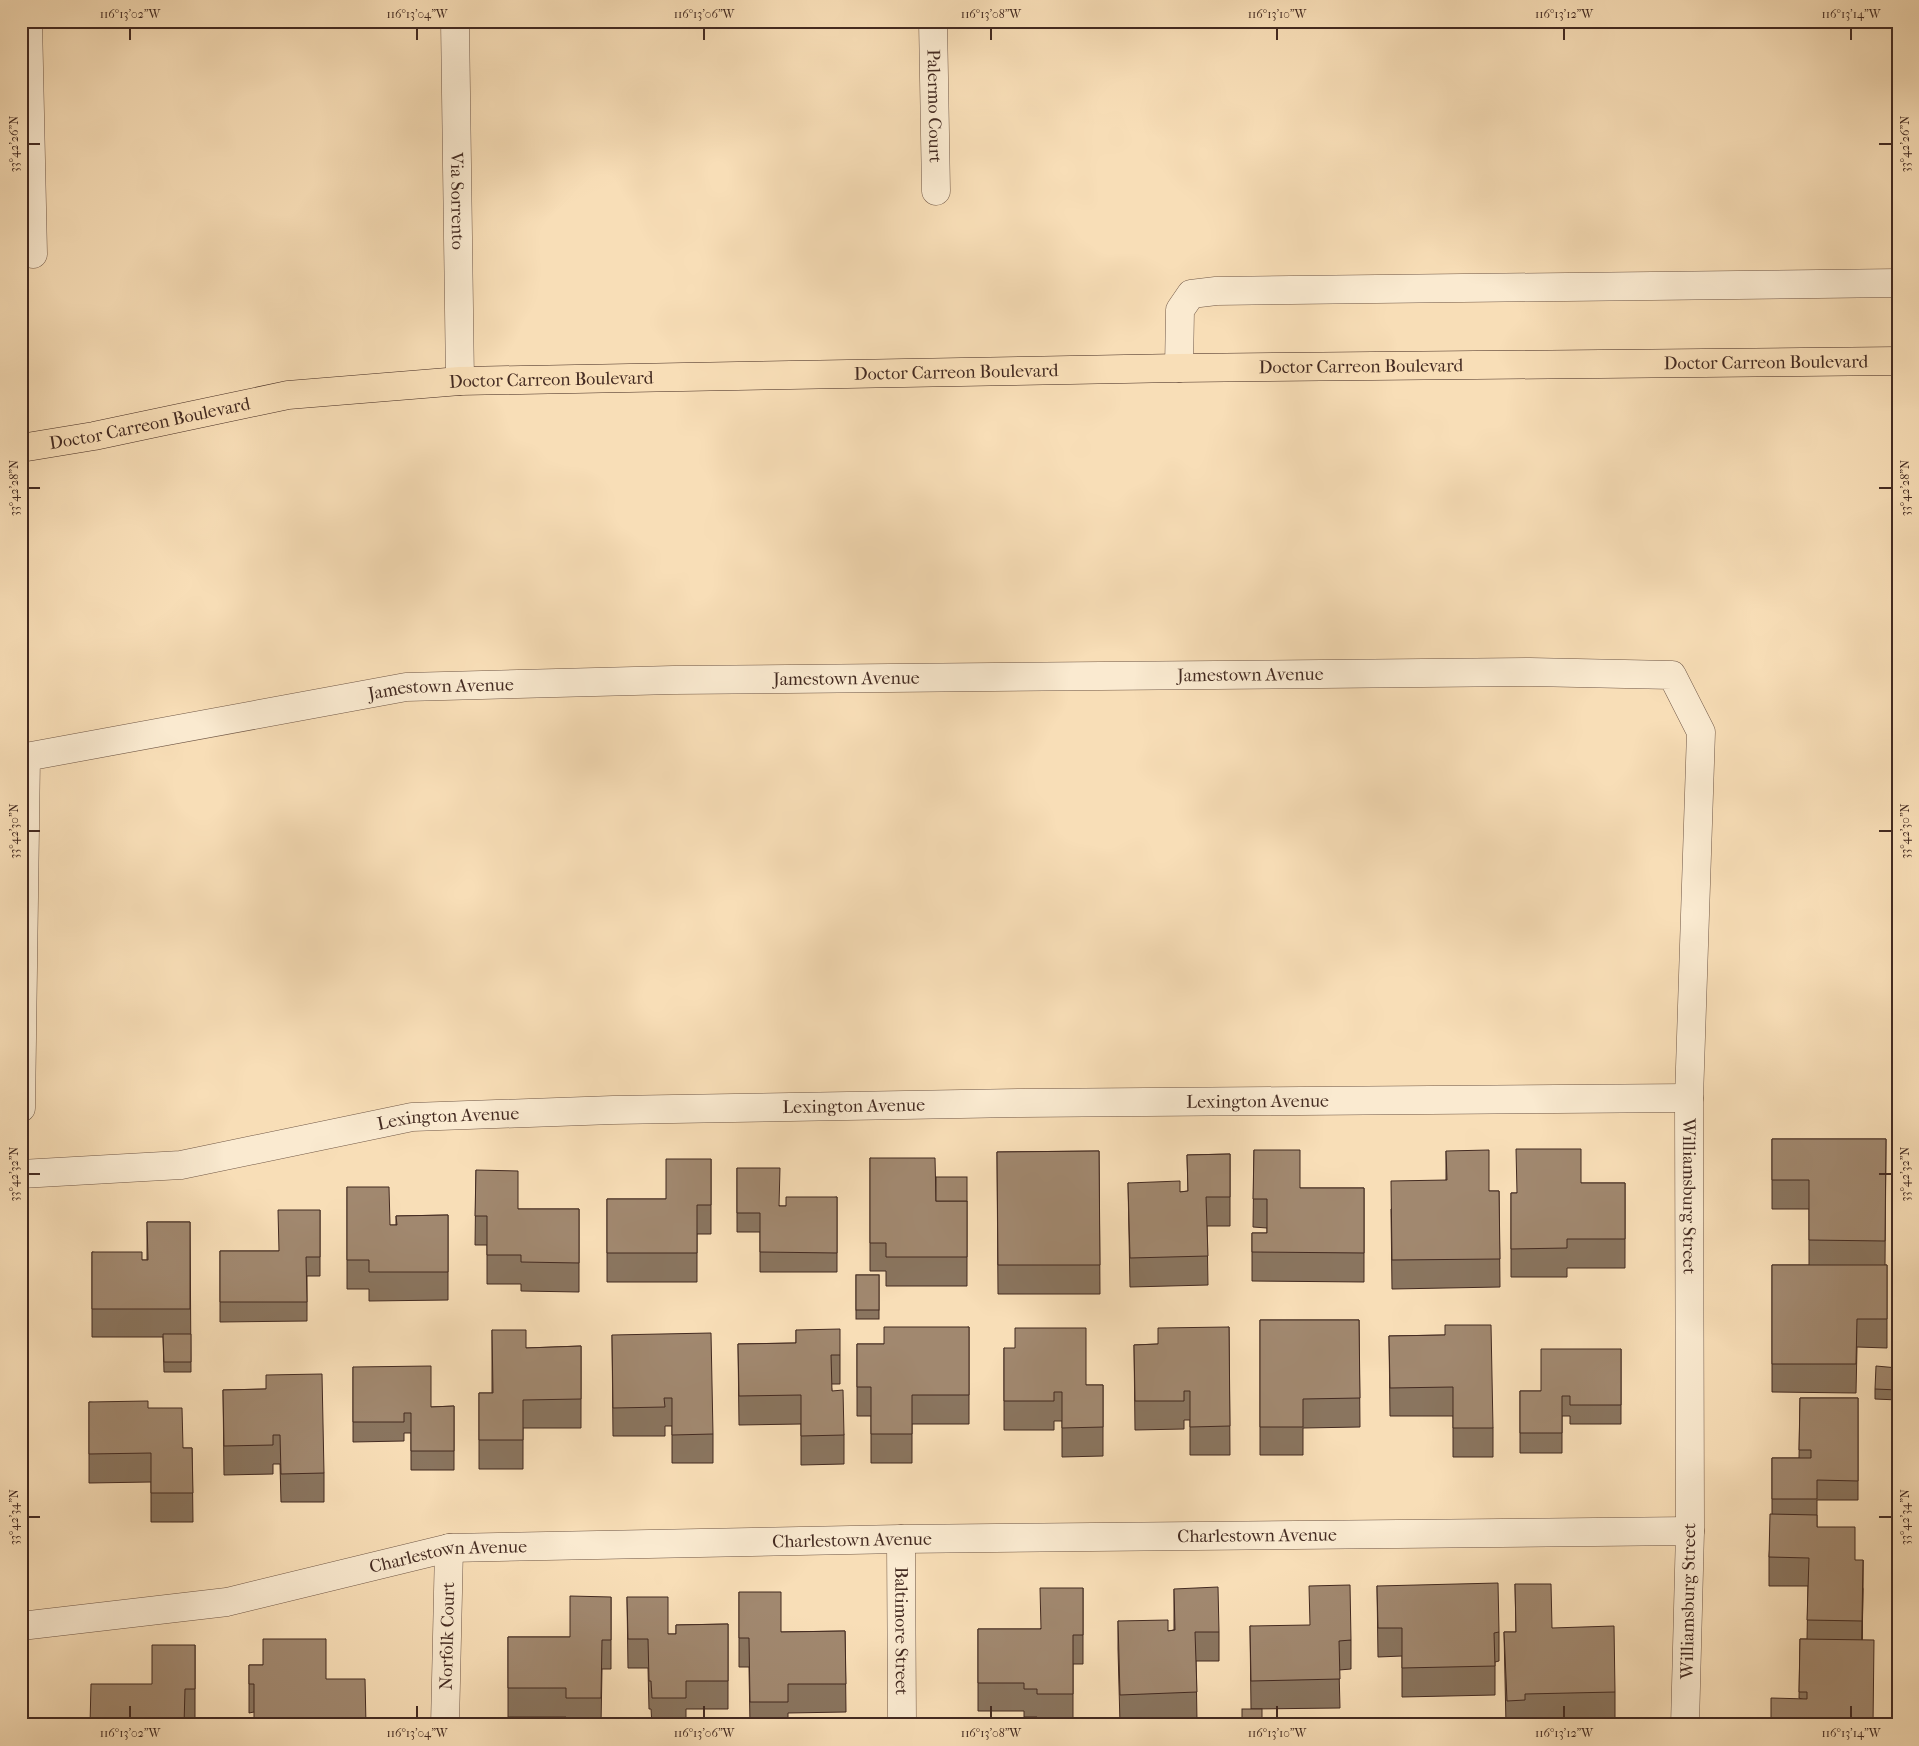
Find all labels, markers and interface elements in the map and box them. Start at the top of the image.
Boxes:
text: 116°13'02"W [100,7,161,21]
text: 116°13'04"W [386,7,449,21]
text: 116°13'06"W [674,7,736,21]
text: 116°13'08"W [961,7,1022,21]
text: 116°13'10"W [1248,7,1307,21]
text: 116°13'12"W [1535,7,1594,21]
text: 116°13'14"W [1822,7,1882,21]
street label: Palermo Court [922,49,946,164]
text: 33°42'26"N [7,116,21,172]
text: 33°42'26"N [1898,116,1912,172]
street label: Via Sorrento [446,151,468,250]
street label: Doctor Carreon Boulevard [1664,351,1869,374]
street label: Doctor Carreon Boulevard [1259,355,1464,378]
street label: Doctor Carreon Boulevard [854,360,1059,385]
street label: Doctor Carreon Boulevard [448,368,654,393]
street label: Doctor Carreon Boulevard [48,393,252,454]
text: 33°42'28"N [7,460,21,516]
text: 33°42'28"N [1898,460,1912,516]
street label: Jamestown Avenue [1175,664,1324,686]
street label: Jamestown Avenue [771,668,920,690]
street label: Jamestown Avenue [364,674,514,705]
text: 33°42'30"N [7,803,21,859]
text: 33°42'30"N [1898,803,1912,859]
street label: Lexington Avenue [1186,1091,1329,1113]
street label: Lexington Avenue [782,1095,925,1118]
street label: Lexington Avenue [375,1103,520,1135]
street label: Williamsburg Street [1678,1117,1699,1275]
text: 33°42'32"N [7,1147,21,1201]
text: 33°42'32"N [1898,1147,1912,1201]
text: 33°42'34"N [7,1489,21,1545]
text: 33°42'34"N [1898,1489,1912,1545]
street label: Williamsburg Street [1677,1522,1700,1680]
street label: Charlestown Avenue [1177,1525,1337,1547]
street label: Charlestown Avenue [772,1529,932,1553]
street label: Charlestown Avenue [367,1536,527,1578]
street label: Baltimore Street [890,1567,912,1696]
street label: Norfolk Court [436,1581,459,1690]
text: 116°13'02"W [100,1726,161,1740]
text: 116°13'04"W [386,1726,449,1740]
text: 116°13'06"W [674,1726,736,1740]
text: 116°13'08"W [961,1726,1022,1740]
text: 116°13'10"W [1248,1726,1307,1740]
text: 116°13'12"W [1535,1726,1594,1740]
text: 116°13'14"W [1822,1726,1882,1740]

